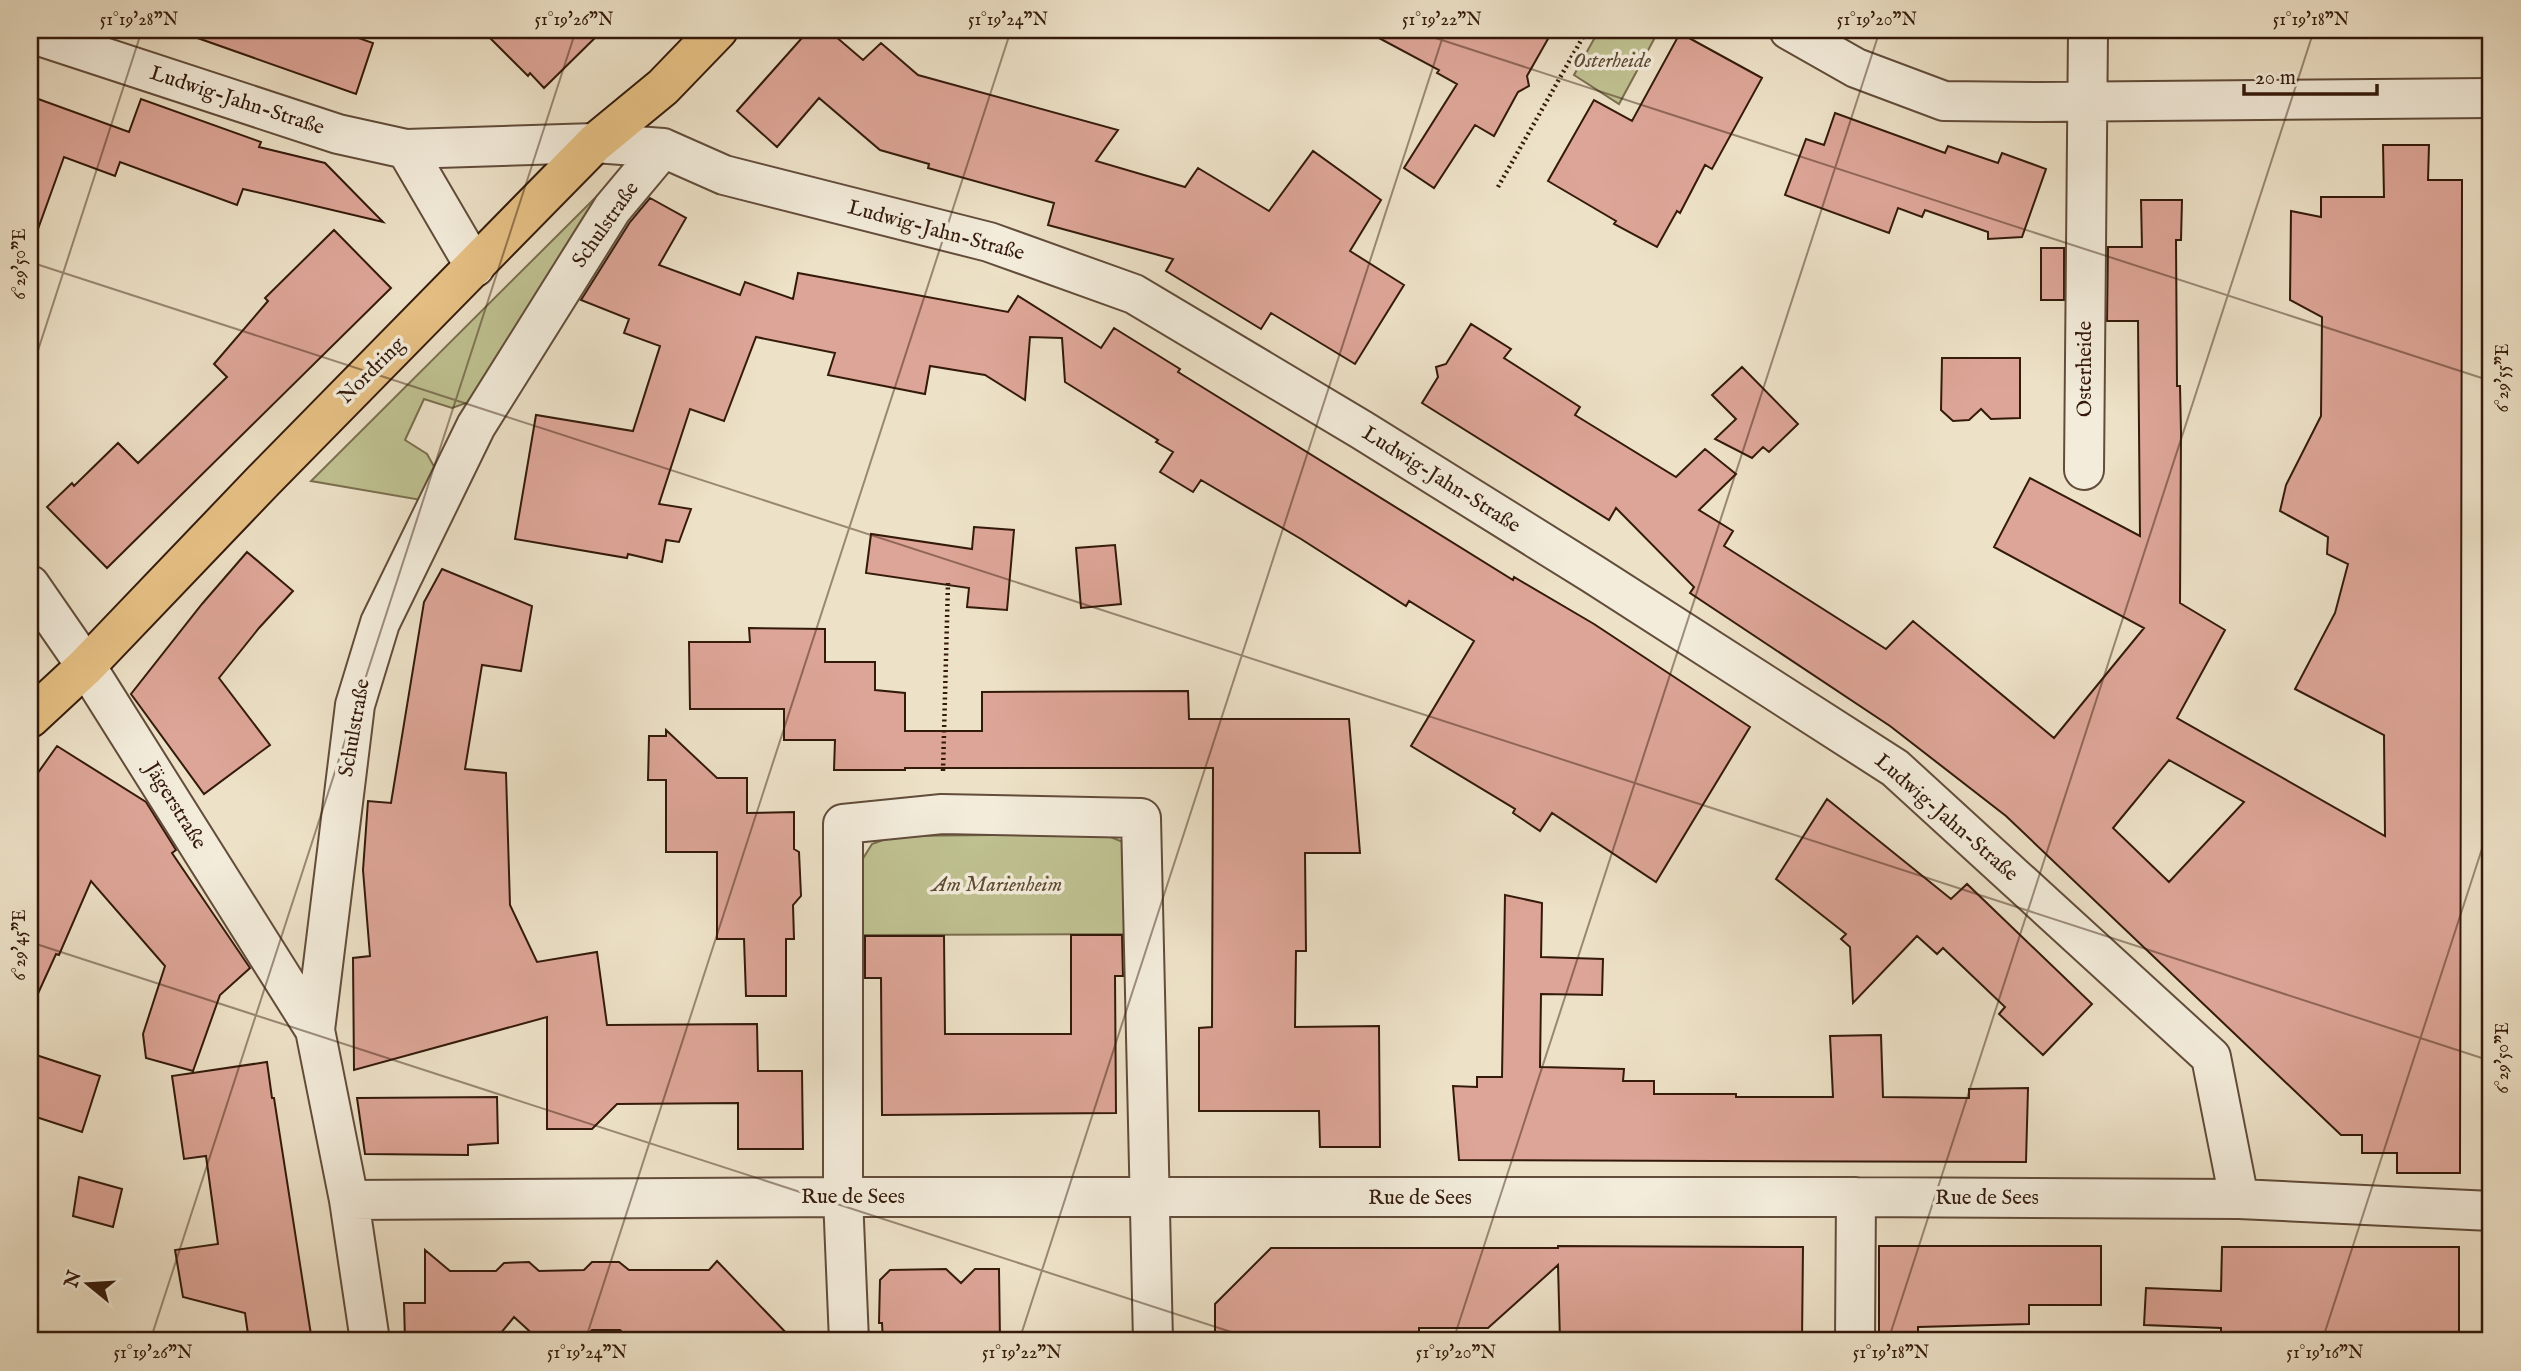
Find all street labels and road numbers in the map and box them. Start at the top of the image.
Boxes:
street label: Ludwig-Jahn-Straße [146,60,328,142]
street label: Schulstraße [566,176,646,273]
street label: Ludwig-Jahn-Straße [845,194,1028,268]
street label: Osterheide [2072,320,2099,417]
street label: Nordring [333,331,412,410]
street label: Ludwig-Jahn-Straße [1357,420,1526,540]
street label: Schulstraße [333,676,377,779]
street label: Ludwig-Jahn-Straße [1869,748,2024,888]
street label: Jägerstraße [137,756,213,855]
street label: Rue de Sees [801,1184,905,1211]
street label: Rue de Sees [1368,1185,1472,1212]
street label: Rue de Sees [1935,1185,2039,1212]

